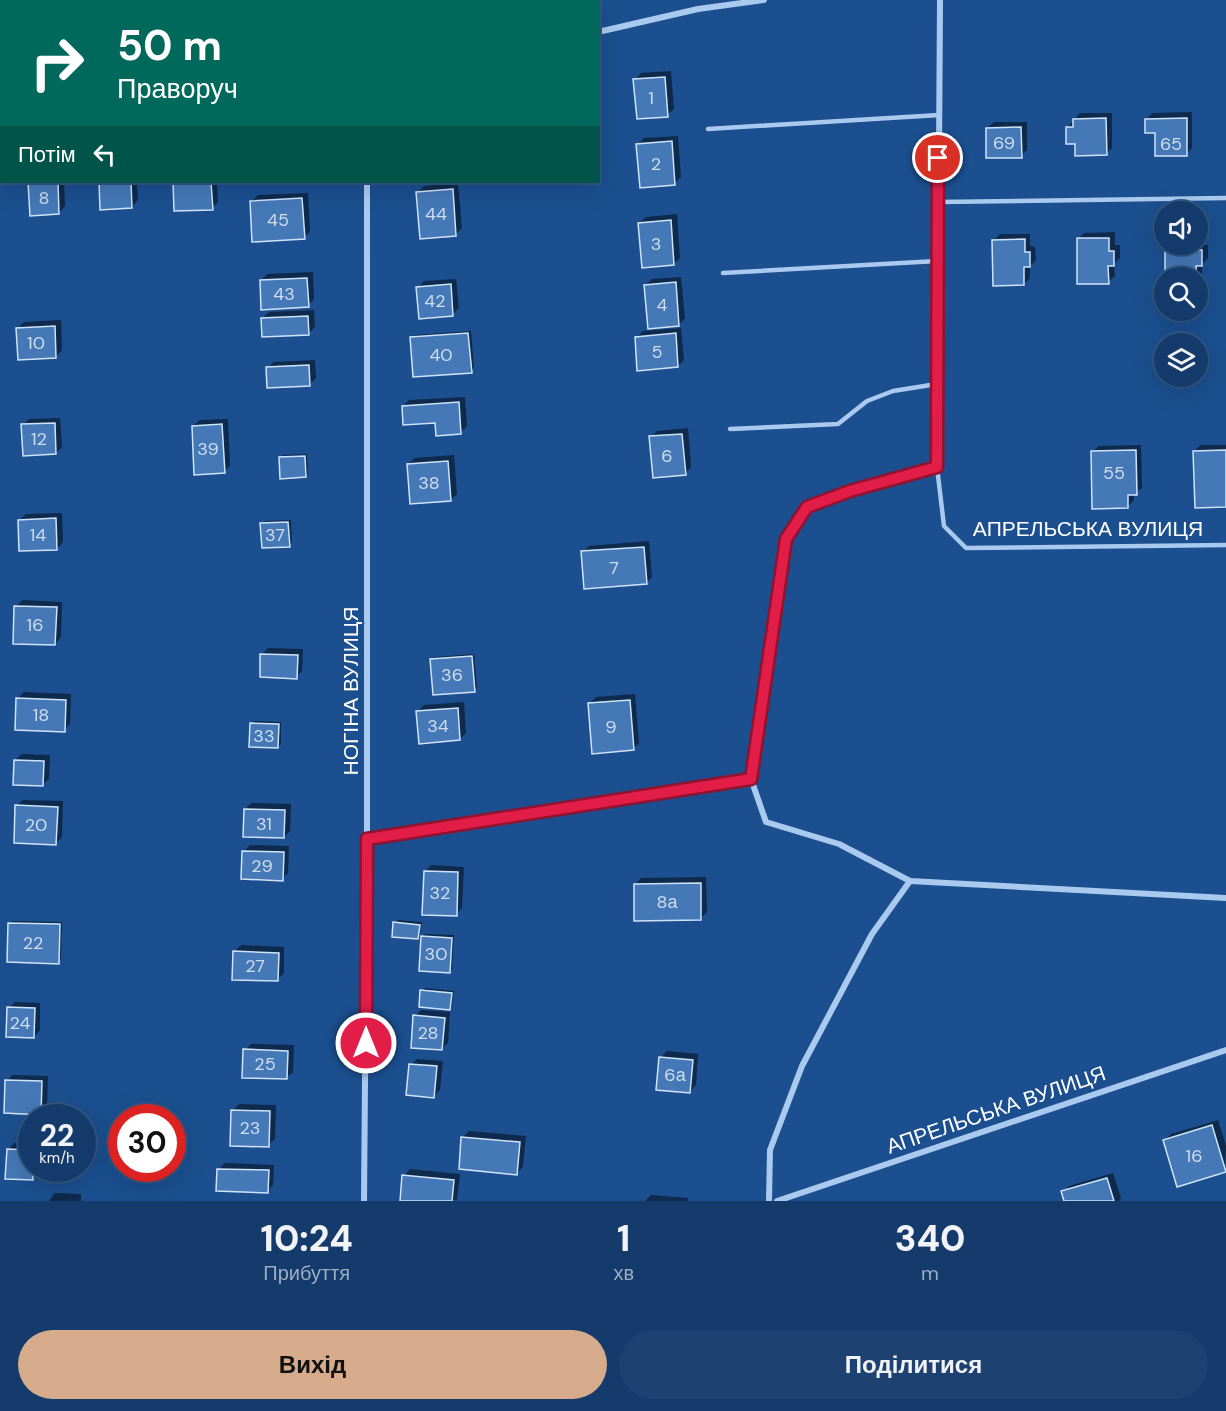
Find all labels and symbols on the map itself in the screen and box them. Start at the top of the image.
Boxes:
house number: 1 [648,86,654,110]
house number: 69 [993,131,1015,155]
pin [912,132,963,183]
house number: 65 [1160,132,1182,156]
house number: 2 [651,152,661,176]
house number: 8 [39,186,49,210]
house number: 44 [425,202,447,226]
house number: 45 [267,208,289,232]
house number: 3 [651,232,661,256]
house number: 43 [273,282,295,306]
house number: 42 [424,289,446,313]
house number: 4 [657,293,668,317]
house number: 10 [27,331,45,355]
house number: 5 [652,340,662,364]
house number: 40 [429,343,453,367]
house number: 12 [31,427,47,451]
house number: 39 [197,437,219,461]
house number: 6 [661,444,673,468]
house number: 55 [1103,461,1125,485]
house number: 38 [418,471,440,495]
street label: АПРЕЛЬСЬКА ВУЛИЦЯ [973,515,1203,543]
house number: 14 [30,523,46,547]
house number: 37 [265,523,285,547]
house number: 7 [609,556,619,580]
street label: НОГІНА ВУЛИЦЯ [337,607,365,776]
house number: 16 [27,613,43,637]
house number: 36 [441,663,463,687]
house number: 18 [33,703,49,727]
house number: 34 [427,714,449,738]
house number: 9 [605,715,617,739]
house number: 33 [253,724,275,748]
house number: 31 [256,812,272,836]
house number: 20 [25,813,47,837]
house number: 29 [251,854,273,878]
house number: 32 [429,881,451,905]
house number: 8а [657,890,678,914]
house number: 22 [23,931,43,955]
house number: 30 [425,942,447,966]
house number: 27 [245,954,265,978]
house number: 24 [10,1011,31,1035]
position arrow [334,1011,398,1075]
house number: 28 [417,1021,439,1045]
house number: 25 [254,1052,276,1076]
street label: АПРЕЛЬСЬКА ВУЛИЦЯ [883,1059,1109,1161]
house number: 6а [664,1063,687,1087]
speed limit sign: 30 [108,1104,186,1182]
house number: 23 [239,1116,261,1140]
house number: 16 [1186,1144,1202,1168]

